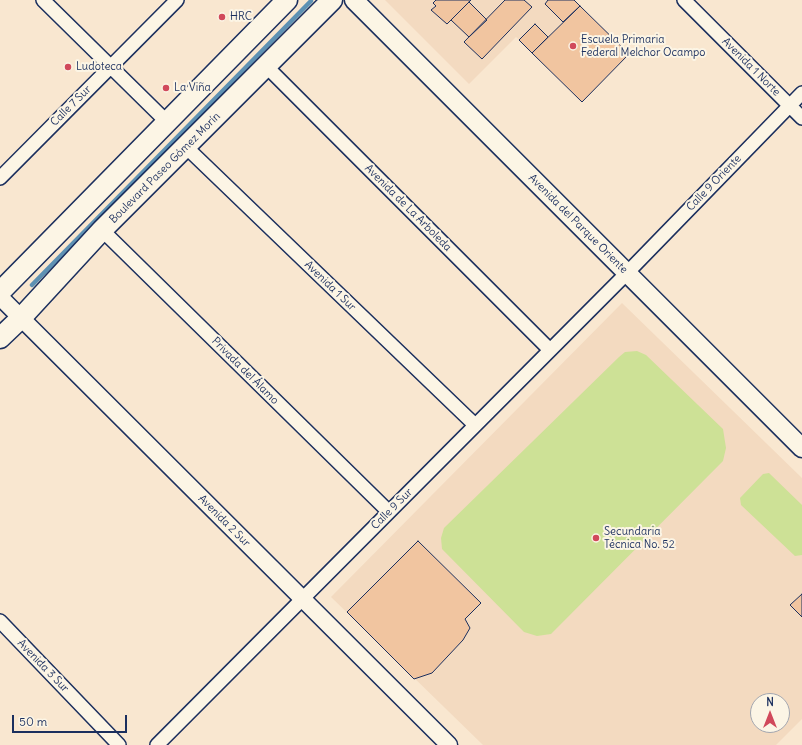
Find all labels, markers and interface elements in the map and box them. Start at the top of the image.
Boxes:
place label: HRC [230,10,252,24]
marker: HRC [217,12,227,22]
place label: Escuela Primaria Federal Melchor Ocampo [581,33,705,59]
street label: Avenida 1 Norte [719,35,783,99]
marker: Escuela Primaria Federal Melchor Ocampo [568,41,578,51]
place label: Ludoteca [76,60,122,74]
marker: Ludoteca [63,62,73,72]
place label: La Viña [174,81,211,95]
street label: Calle 7 Sur [48,83,94,129]
marker: La Viña [161,83,171,93]
street label: Boulevard Paseo Gómez Morín [107,110,223,226]
street label: Calle 9 Oriente [684,152,744,214]
street label: Avenida de La Arboleda [362,162,454,254]
street label: Avenida del Parque Oriente [526,172,630,276]
street label: Avenida 1 Sur [302,258,358,314]
street label: Privada del Álamo [209,335,281,407]
street label: Calle 9 Sur [369,486,415,532]
street label: Avenida 2 Sur [195,492,253,550]
place label: Secundaria Técnica No. 52 [604,525,675,551]
marker: Secundaria Técnica No. 52 [591,533,601,543]
street label: Avenida 3 Sur [15,637,71,695]
north arrow [750,693,790,733]
text: N [766,695,774,709]
scale bar [14,707,129,733]
text: 50 m [19,714,47,729]

